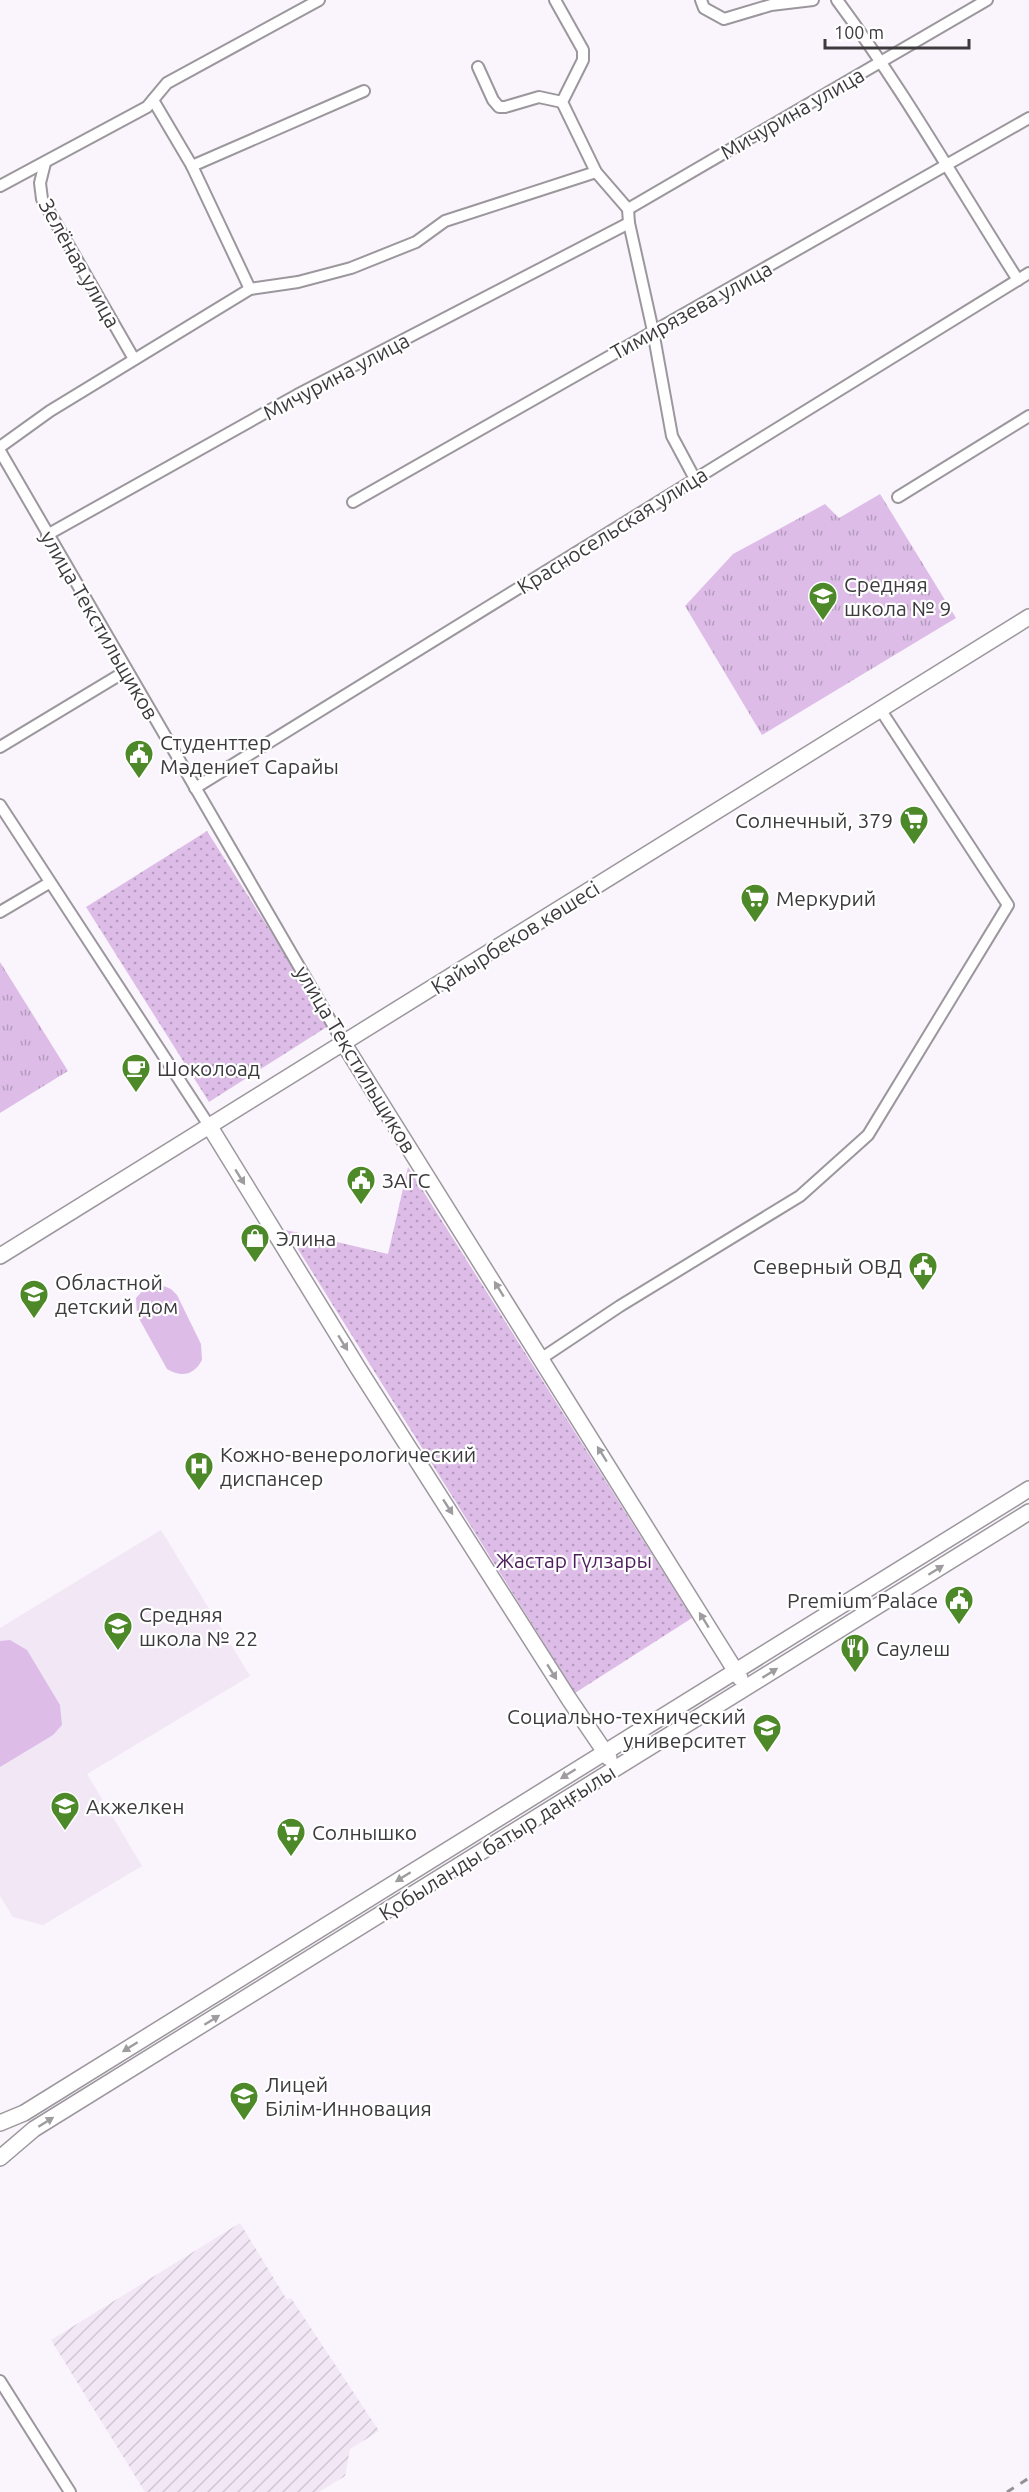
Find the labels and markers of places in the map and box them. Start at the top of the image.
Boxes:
place label: Средняя школа № 9 [844,572,951,620]
school or university icon: Средняя школа № 9 [807,580,839,622]
place label: Студенттер Мәдениет Сарайы [160,730,339,778]
public building icon: Студенттер Мәдениет Сарайы [123,738,155,780]
supermarket icon: Солнечный, 379 [898,804,930,846]
place label: Солнечный, 379 [735,808,893,832]
supermarket icon: Меркурий [739,882,771,924]
place label: Меркурий [776,886,876,910]
cafe icon: Шоколоад [120,1052,152,1094]
place label: Шоколоад [157,1056,260,1080]
public building icon: ЗАГС [345,1164,377,1206]
place label: ЗАГС [382,1168,431,1192]
shop icon: Элина [239,1222,271,1264]
place label: Элина [276,1226,336,1250]
public building icon: Северный ОВД [907,1250,939,1292]
place label: Северный ОВД [753,1254,902,1278]
place label: Областной детский дом [55,1270,178,1318]
school or university icon: Областной детский дом [18,1278,50,1320]
place label: Кожно-венерологический диспансер [220,1442,476,1490]
hospital icon: Кожно-венерологический диспансер [183,1450,215,1492]
public building icon: Premium Palace [943,1584,975,1626]
place label: Premium Palace [787,1588,938,1612]
place label: Средняя школа № 22 [139,1602,258,1650]
school or university icon: Средняя школа № 22 [102,1610,134,1652]
restaurant icon: Саулеш [839,1632,871,1674]
place label: Саулеш [876,1636,950,1660]
place label: Социально-технический университет [507,1704,747,1752]
school or university icon: Социально-технический университет [751,1712,783,1754]
school or university icon: Акжелкен [49,1790,81,1832]
place label: Акжелкен [86,1794,184,1818]
supermarket icon: Солнышко [275,1816,307,1858]
place label: Солнышко [312,1820,417,1844]
place label: Лицей Білім-Инновация [265,2072,432,2120]
school or university icon: Лицей Білім-Инновация [228,2080,260,2122]

